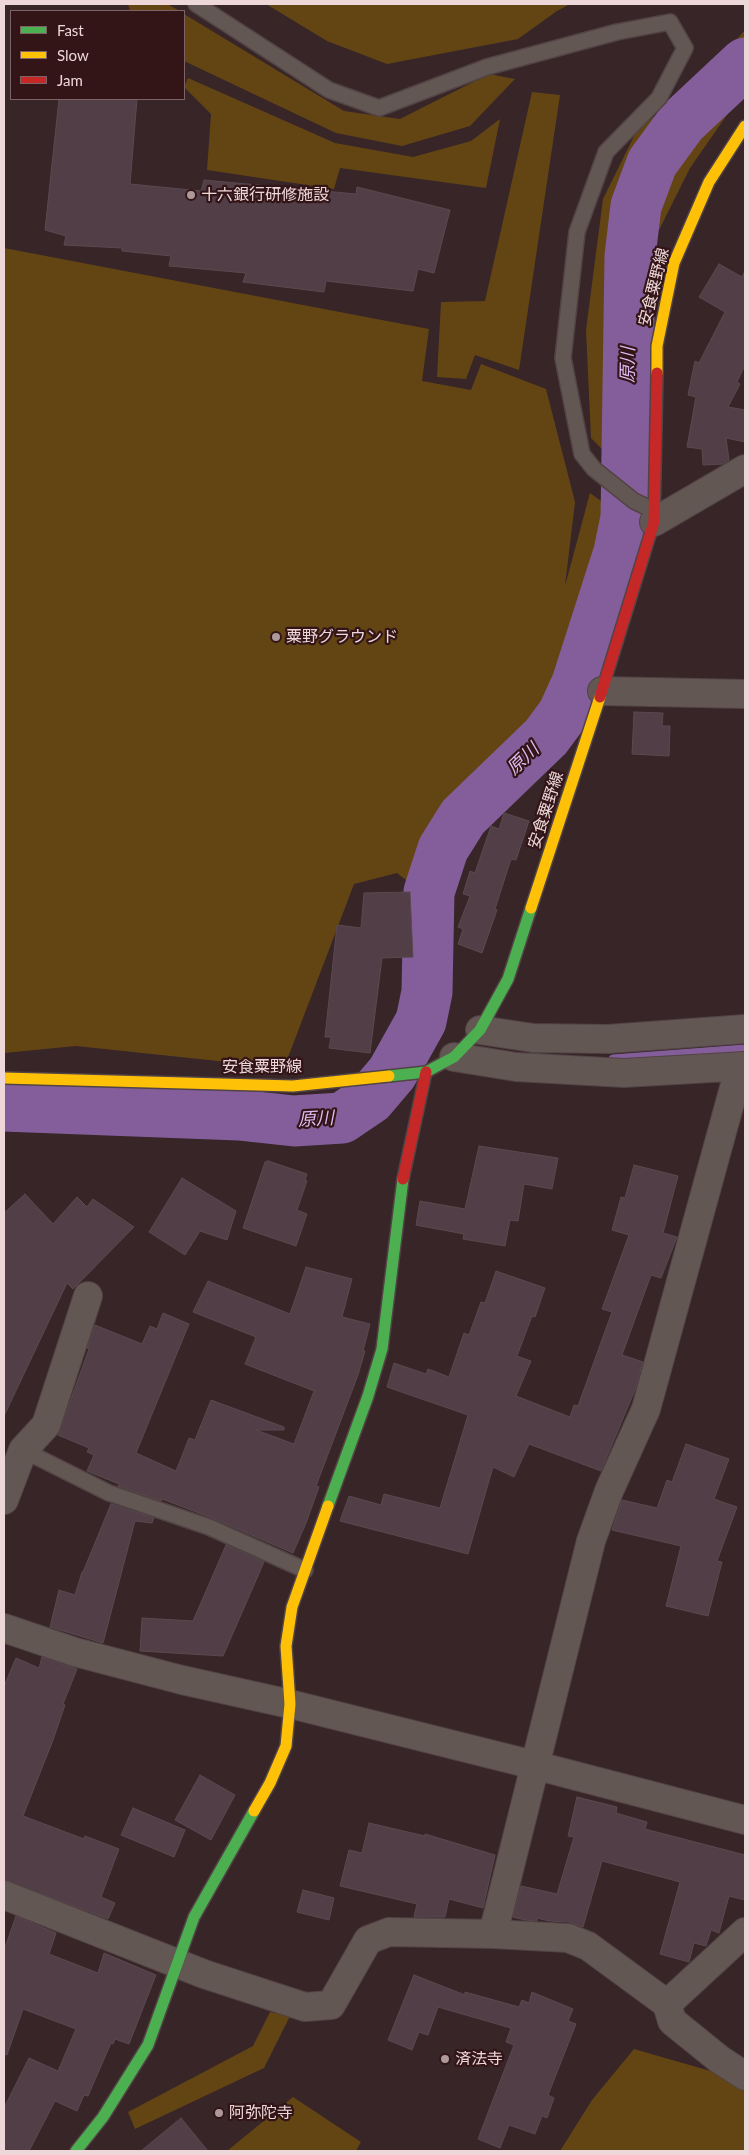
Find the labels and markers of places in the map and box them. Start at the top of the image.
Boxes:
place label: 十六銀行研修施設 [201,185,329,205]
marker: 十六銀行研修施設 [185,189,197,201]
place label: 粟野グラウンド [286,627,398,647]
marker: 粟野グラウンド [270,631,282,643]
place label: 済法寺 [455,2049,503,2069]
marker: 済法寺 [439,2053,451,2065]
place label: 阿弥陀寺 [229,2103,293,2123]
marker: 阿弥陀寺 [213,2107,225,2119]

